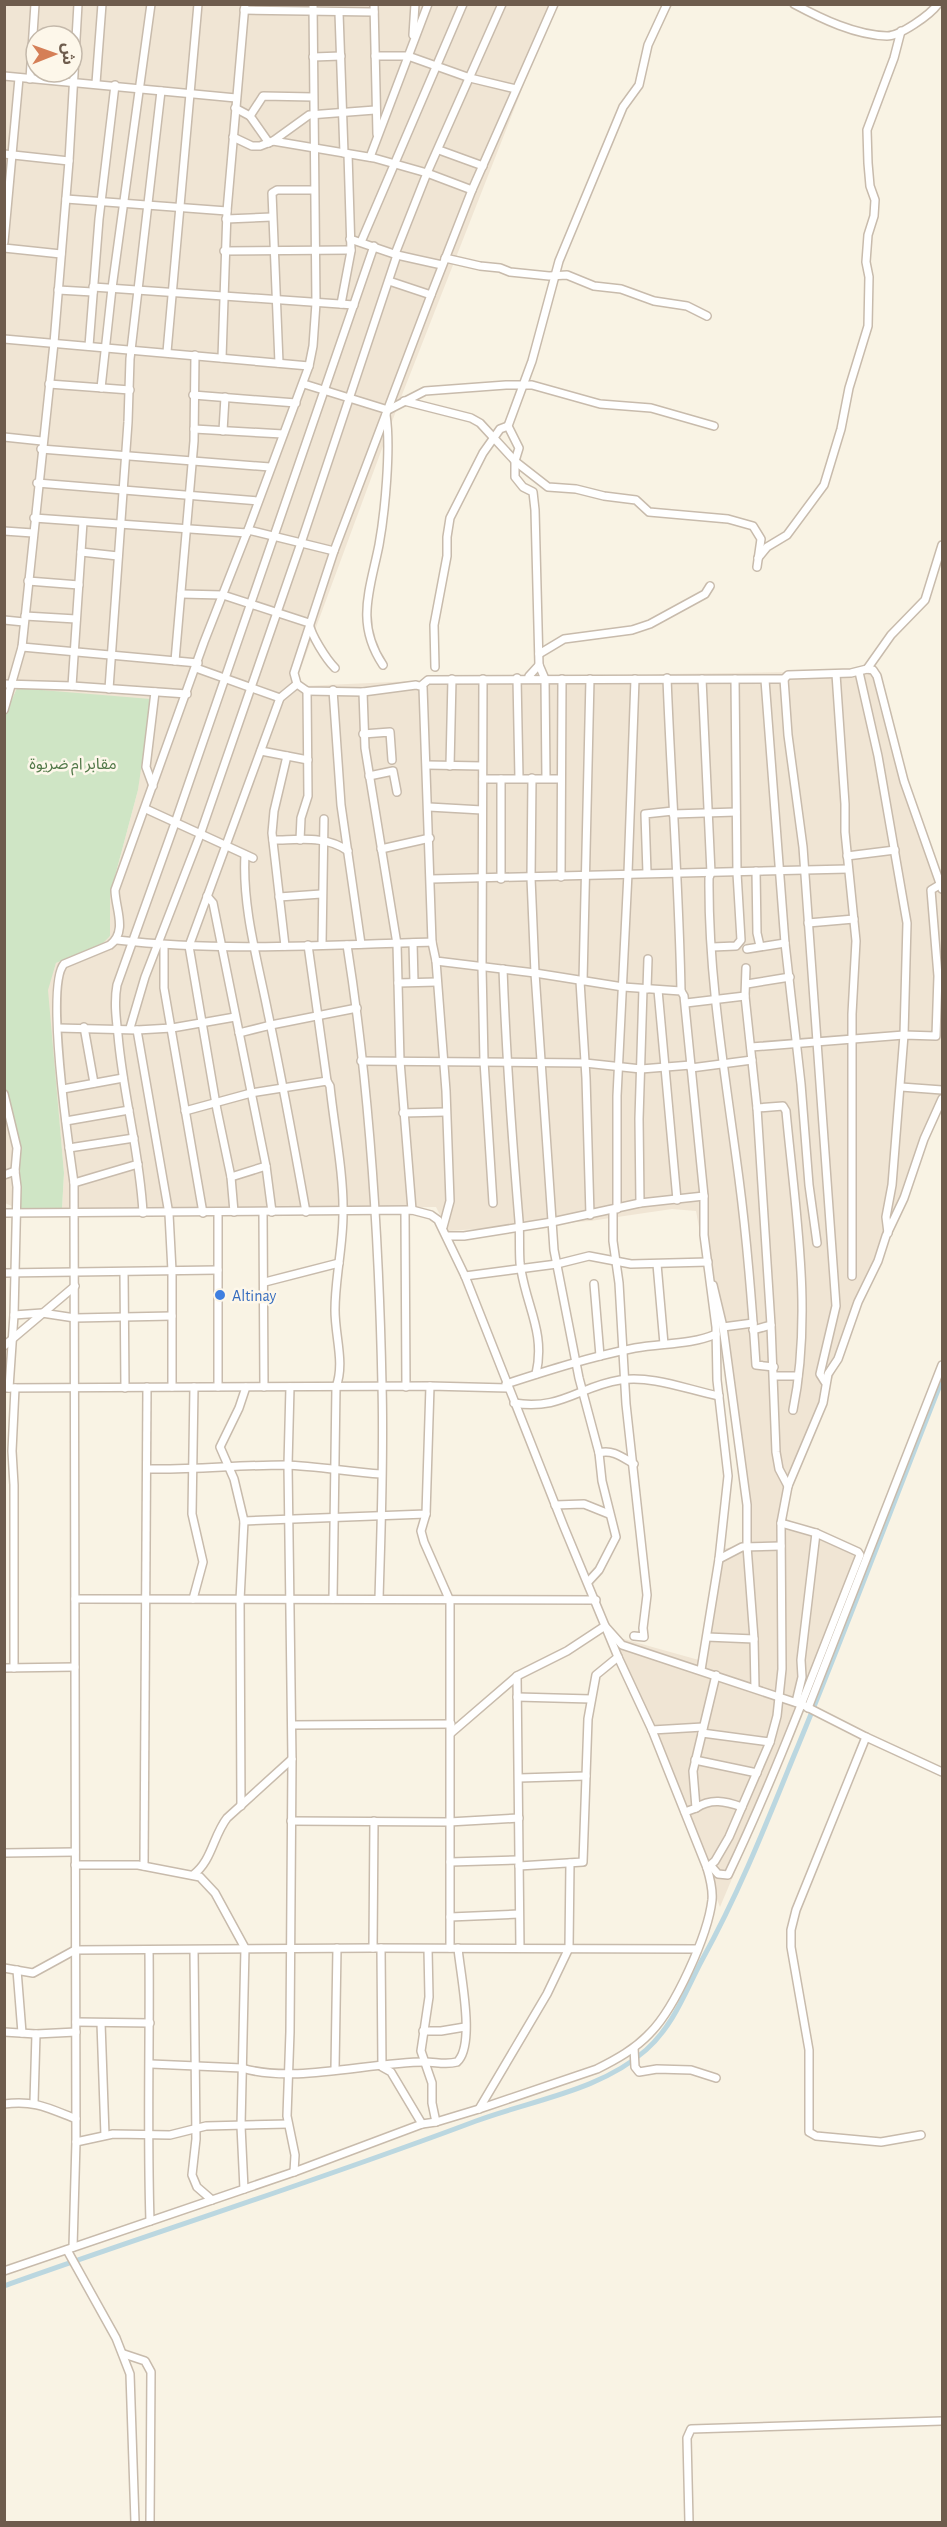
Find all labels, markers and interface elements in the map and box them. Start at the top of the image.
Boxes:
north arrow [24,24,84,84]
text: ش [59,43,76,65]
park label: مقابر ام ضريوة [29,756,117,776]
marker: Altinay [213,1288,227,1302]
place label: Altinay [232,1288,277,1305]

